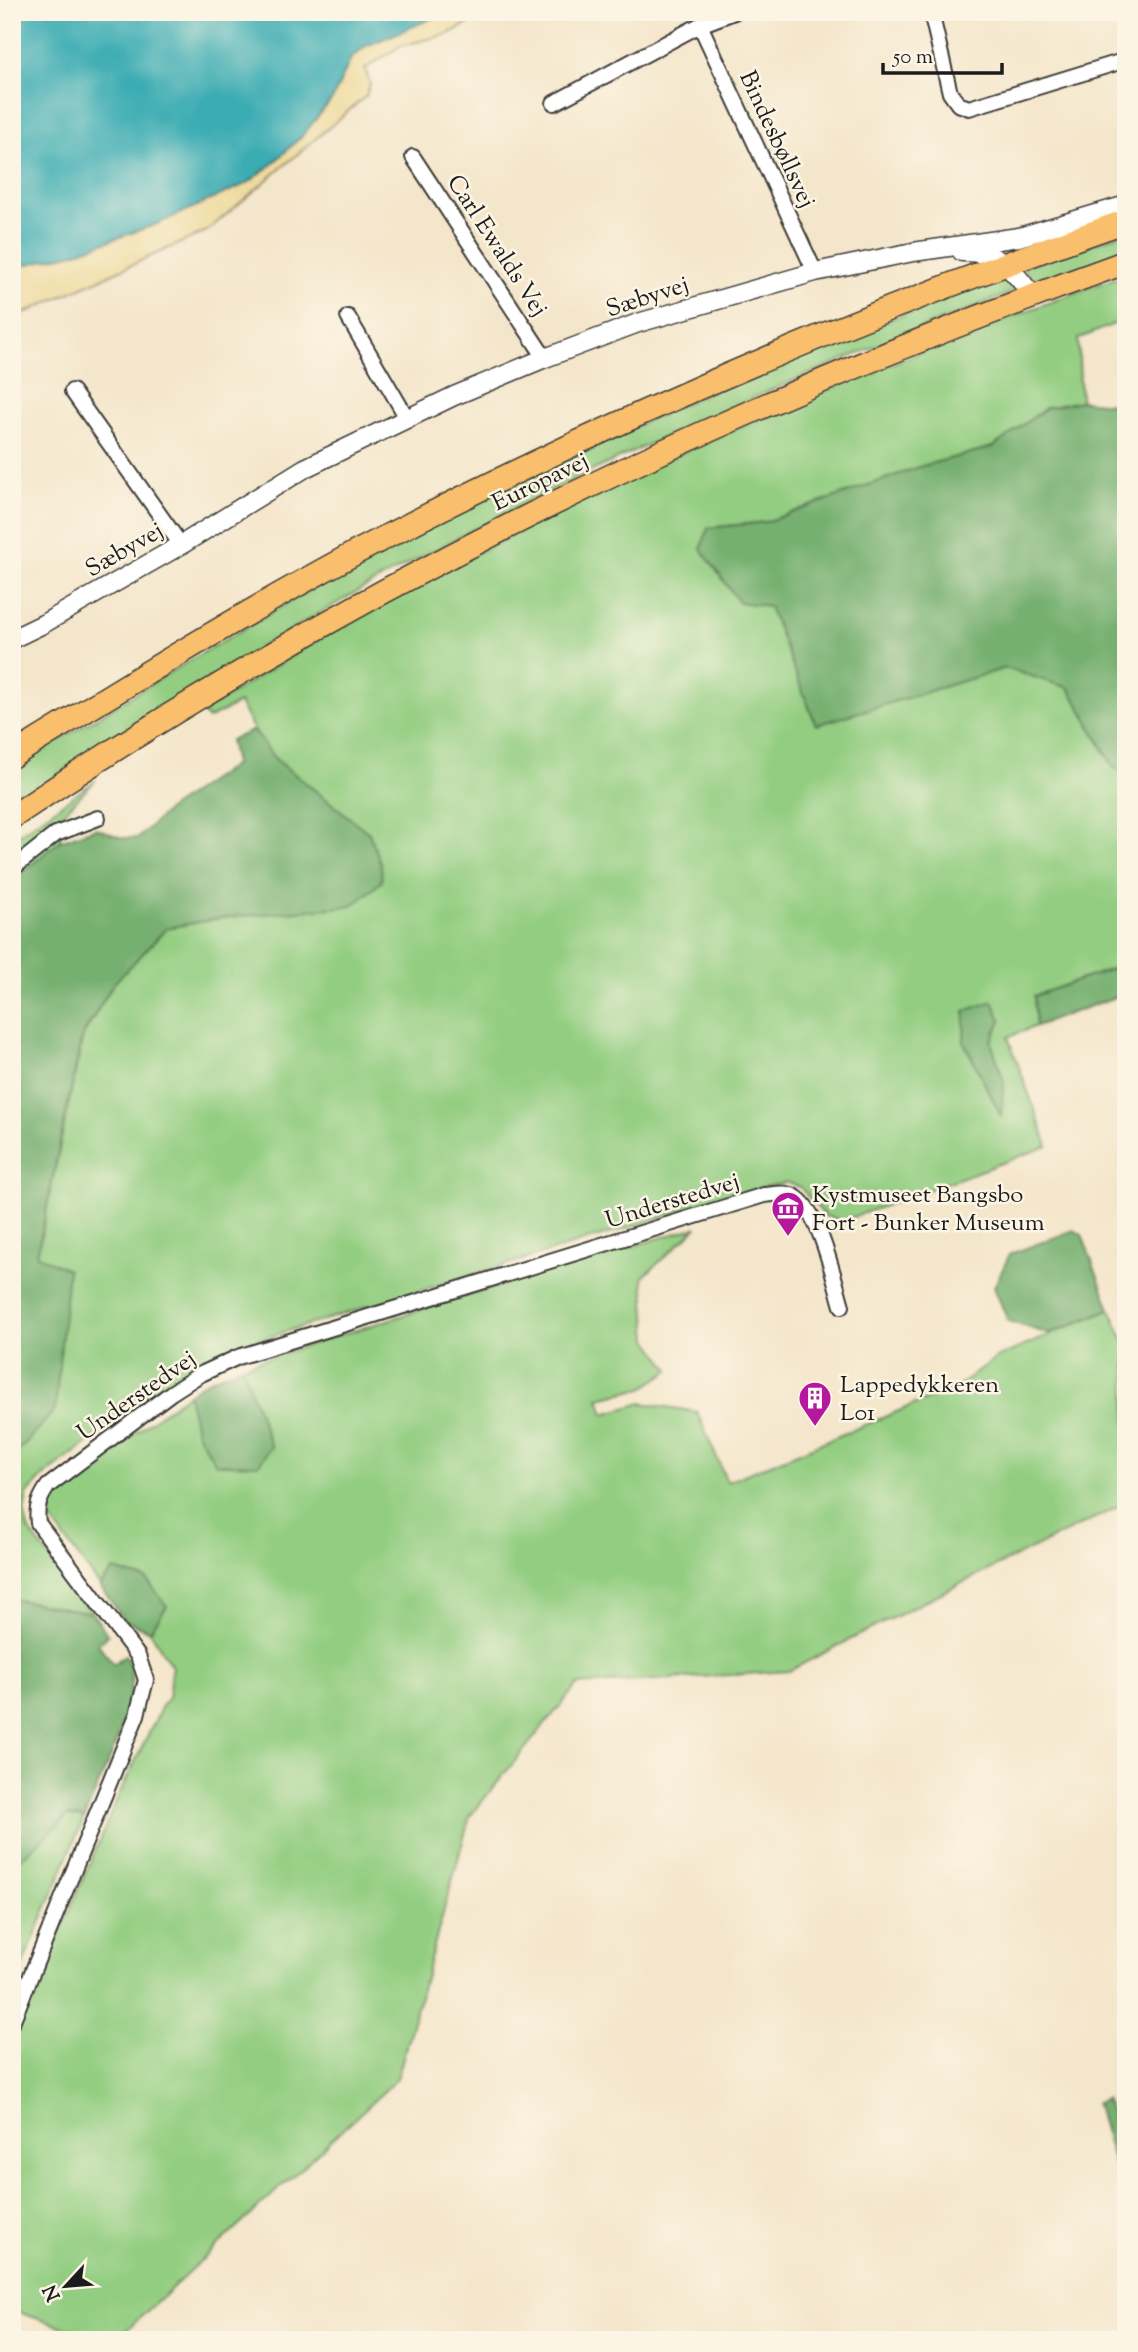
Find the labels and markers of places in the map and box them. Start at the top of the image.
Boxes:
place label: Kystmuseet Bangsbo Fort - Bunker Museum [812,1179,1045,1241]
museum icon: Kystmuseet Bangsbo Fort - Bunker Museum [769,1189,807,1238]
place label: Lappedykkeren L01 [840,1369,999,1431]
building icon: Lappedykkeren L01 [796,1379,834,1428]

